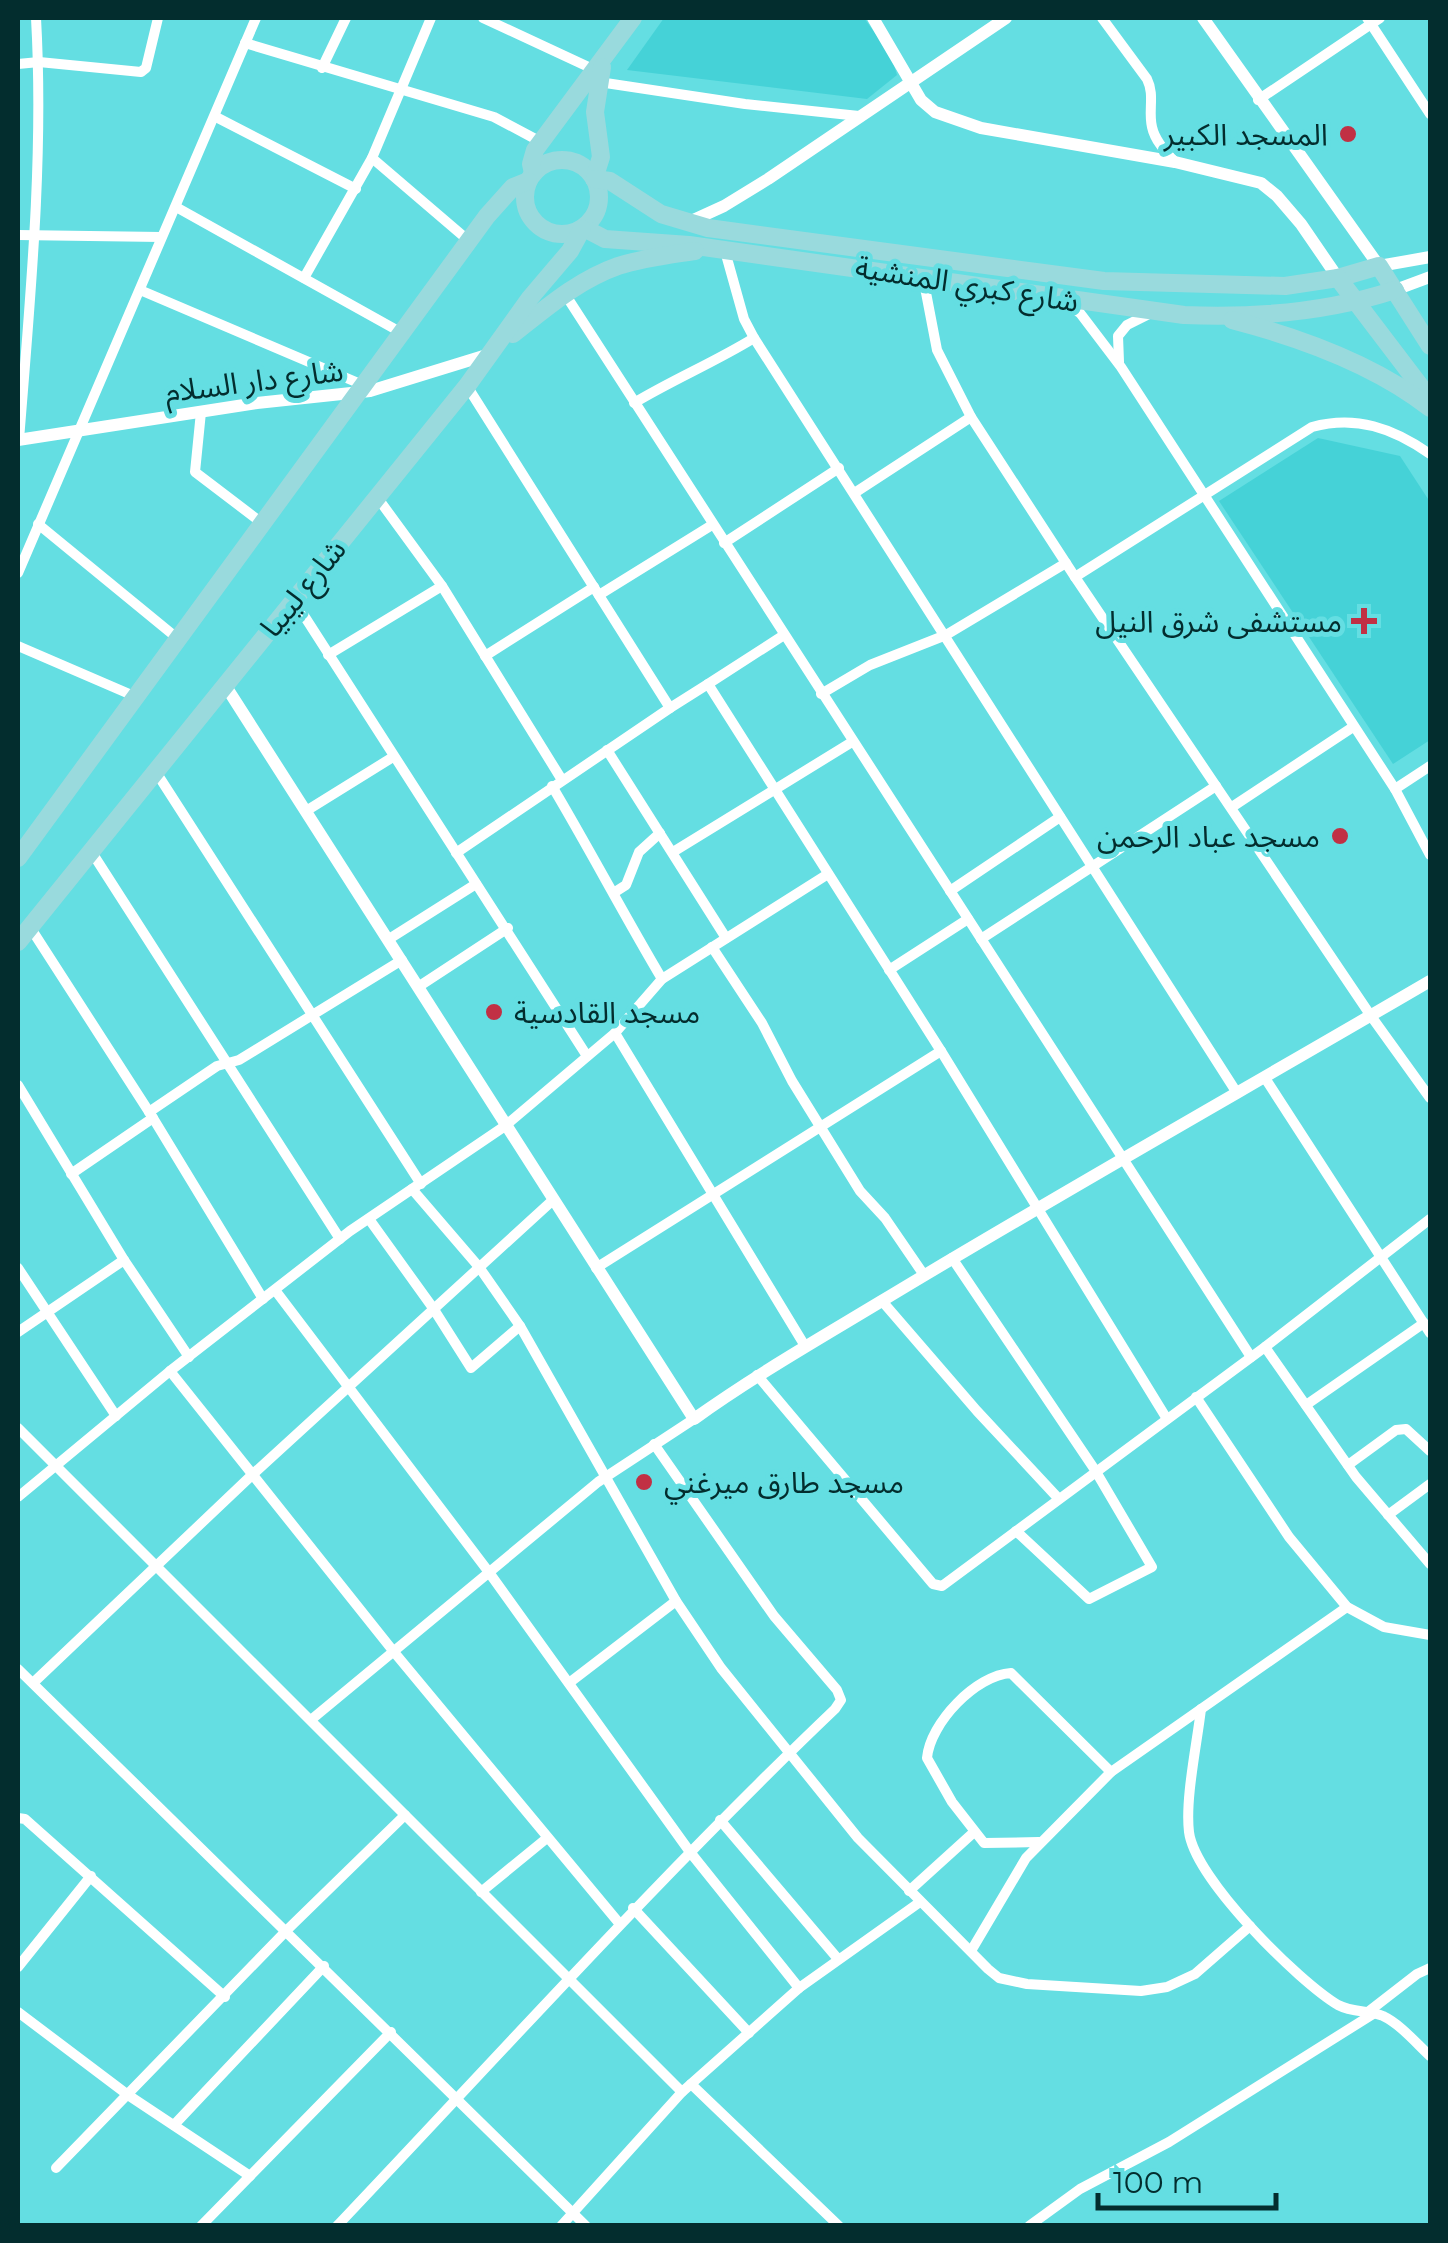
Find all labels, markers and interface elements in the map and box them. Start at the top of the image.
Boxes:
place label: المسجد الكبير [1163,116,1328,153]
marker: المسجد الكبير [1337,123,1359,145]
street label: شارع كبري المنشية [852,248,1081,325]
street label: شارع دار السلام [163,352,346,414]
street label: شارع ليبيا [252,531,357,647]
place label: مستشفى شرق النيل [1095,603,1342,640]
marker: مستشفى شرق النيل [1351,608,1377,634]
place label: مسجد عباد الرحمن [1097,818,1320,855]
marker: مسجد عباد الرحمن [1329,825,1351,847]
place label: مسجد القادسية [514,994,700,1031]
marker: مسجد القادسية [483,1001,505,1023]
place label: مسجد طارق ميرغني [664,1464,904,1505]
marker: مسجد طارق ميرغني [633,1471,655,1493]
scale bar [1098,2148,1276,2210]
text: 100 m [1113,2164,1203,2201]

